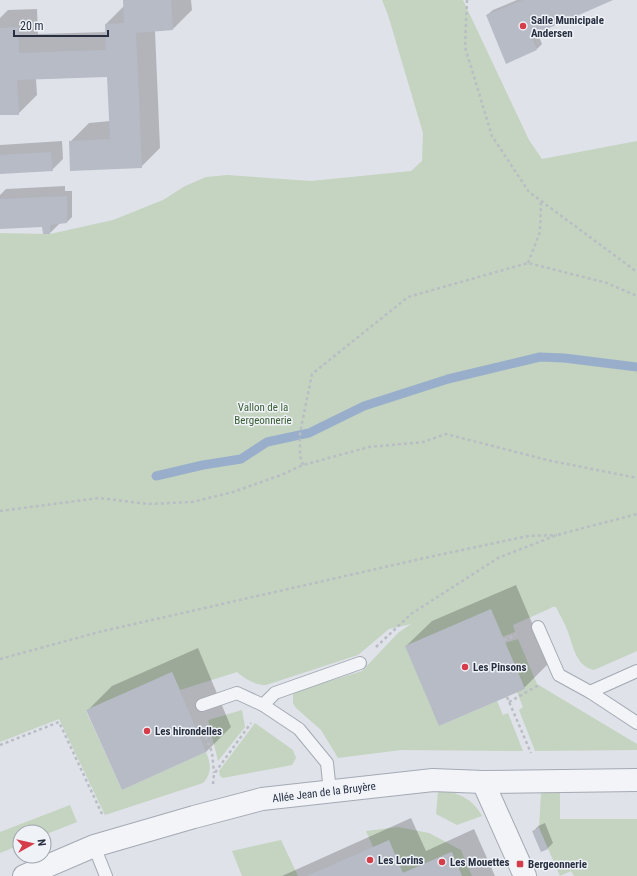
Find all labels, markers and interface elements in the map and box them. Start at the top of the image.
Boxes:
scale bar [14,12,108,38]
place label: Salle Municipale Andersen [531,14,604,40]
text: 20 m [20,19,44,33]
marker: Salle Municipale Andersen [518,21,528,31]
park label: Vallon de la Bergeonnerie [234,401,292,427]
place label: Les Pinsons [473,661,526,674]
marker: Les Pinsons [460,662,470,672]
place label: Les hirondelles [155,725,222,738]
marker: Les hirondelles [142,726,152,736]
street label: Allée Jean de la Bruyère [272,780,376,805]
north arrow [12,824,52,864]
text: N [35,838,48,847]
place label: Les Lorins [378,854,424,867]
marker: Les Lorins [365,855,375,865]
place label: Les Mouettes [450,856,510,869]
marker: Les Mouettes [437,857,447,867]
place label: Bergeonnerie [528,858,587,871]
marker: Bergeonnerie [515,859,525,869]

